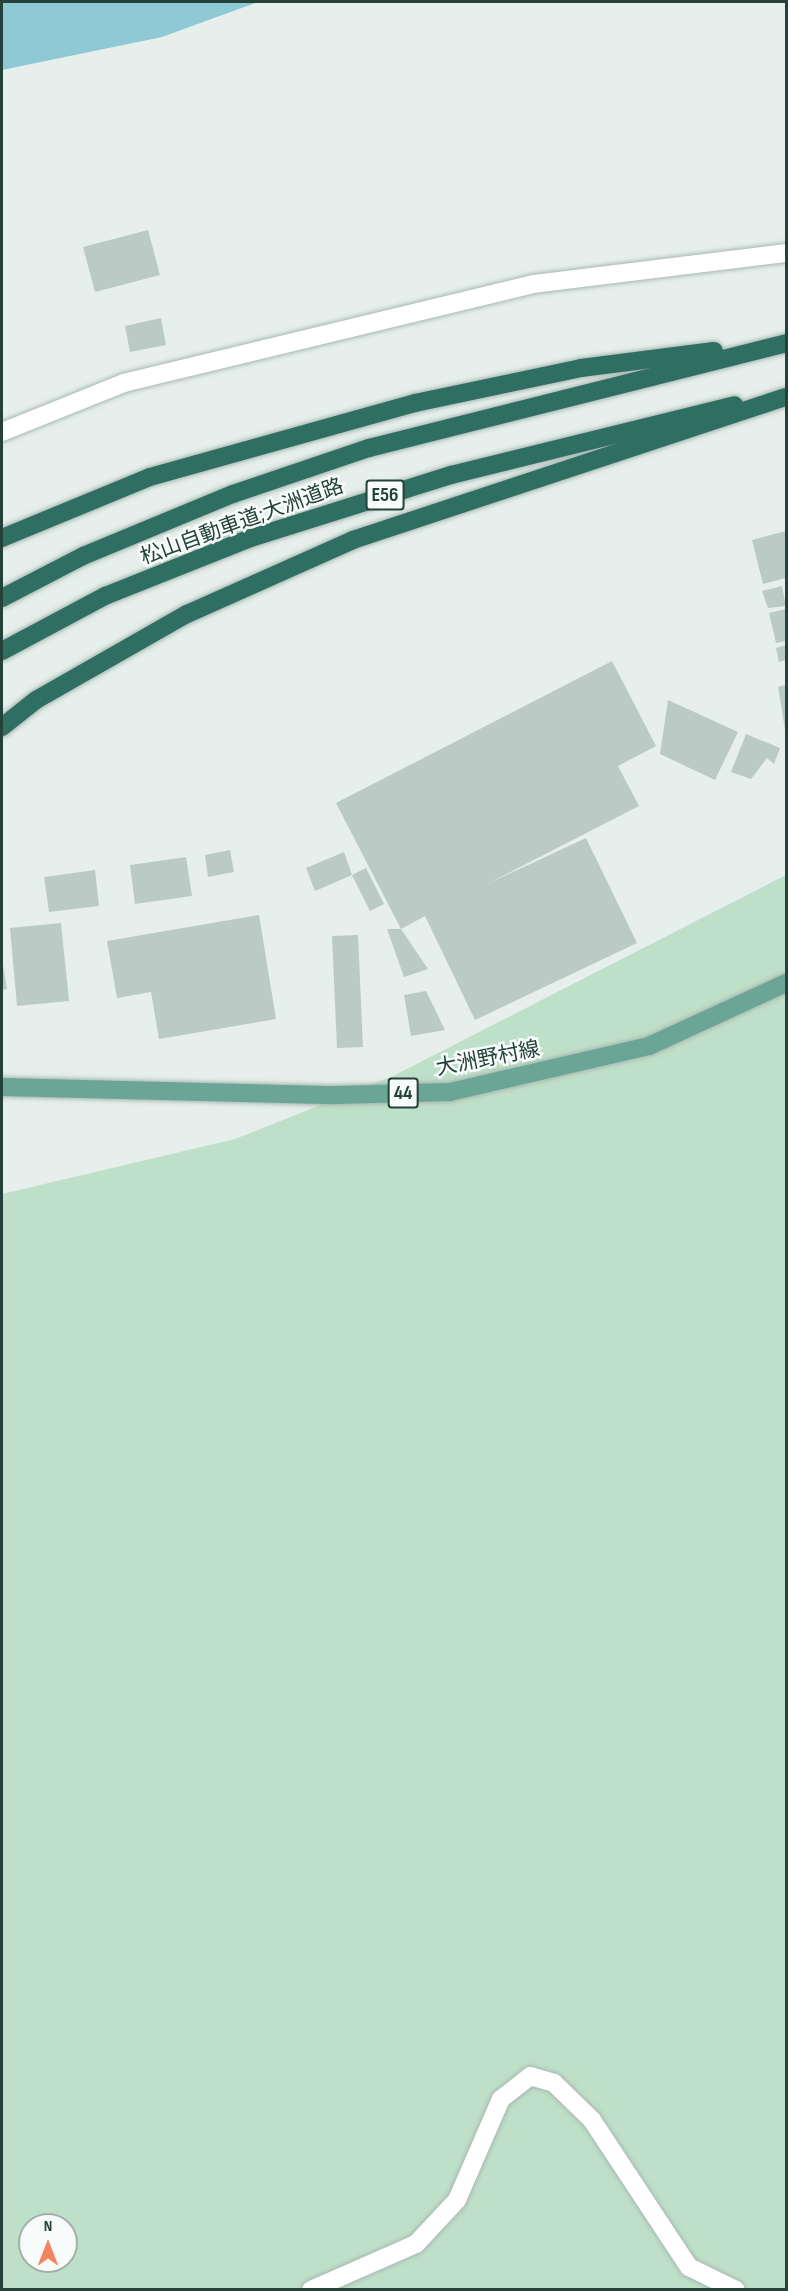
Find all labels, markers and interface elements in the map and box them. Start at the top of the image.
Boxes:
street label: 松山自動車道;大洲道路 [137,474,347,570]
road number: E56 [366,478,404,512]
street label: 大洲野村線 [434,1037,542,1081]
road number: 44 [386,1076,420,1110]
north arrow [18,2213,78,2273]
text: N [44,2217,52,2236]

